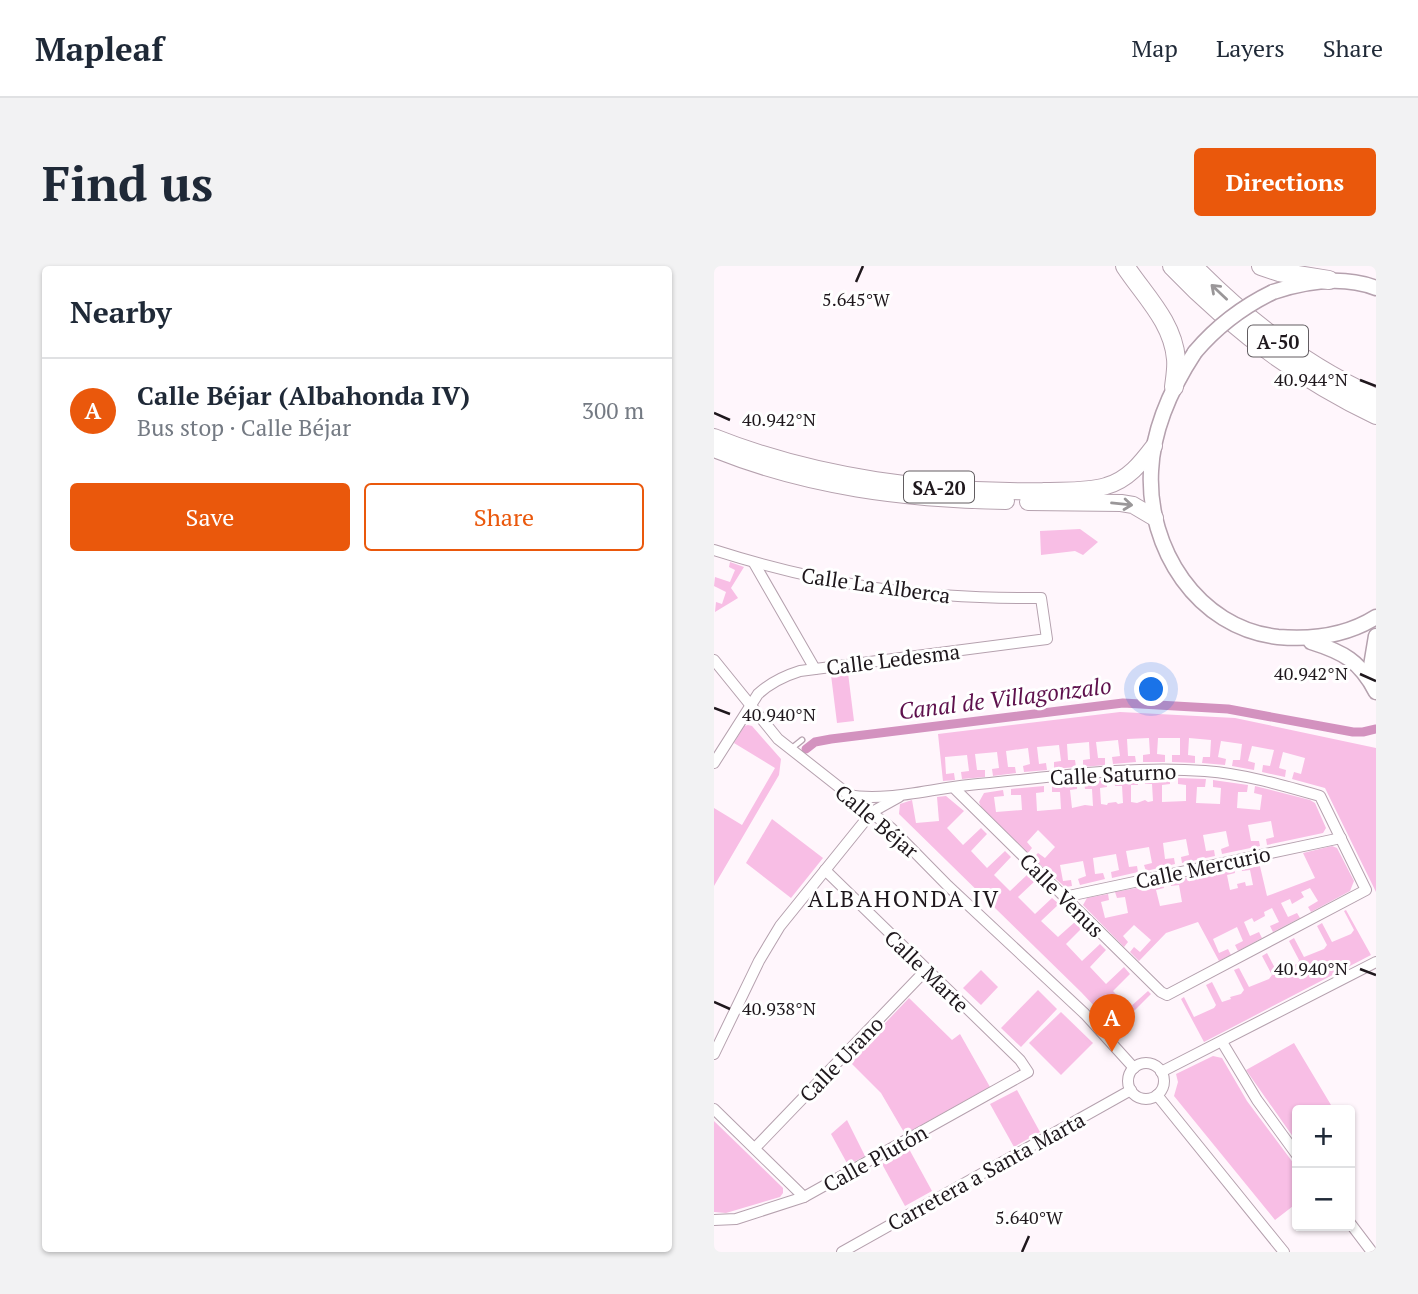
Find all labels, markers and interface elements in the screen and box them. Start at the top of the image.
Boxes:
text: Mapleaf [35,27,164,70]
text: Map [1131,32,1178,64]
text: Layers [1216,32,1285,64]
text: Share [1323,32,1383,64]
button: Directions [1194,148,1376,216]
text: Find us [42,150,213,215]
one-way arrow [1211,283,1228,300]
text: 5.645°W [822,287,890,311]
text: Nearby [70,292,172,332]
road number: A-50 [1248,326,1308,356]
text: 40.944°N [1274,367,1348,391]
text: Calle Béjar (Albahonda IV) [137,378,470,412]
text: A [85,395,101,426]
text: 300 m [582,395,644,426]
text: 40.942°N [742,407,816,431]
text: Bus stop · Calle Béjar [137,412,351,443]
road number: SA-20 [904,472,974,502]
button: Save [70,483,350,551]
button: Share [364,483,644,551]
one-way arrow [1110,498,1132,511]
street label: Calle La Alberca [800,561,953,609]
street label: Calle Ledesma [825,637,962,681]
text: 40.942°N [1274,661,1348,685]
water label: Canal de Villagonzalo [897,670,1113,726]
your location [1134,672,1168,706]
text: 40.940°N [742,702,816,726]
street label: Calle Saturno [1049,757,1177,791]
street label: Calle Béjar [829,778,925,864]
street label: Calle Mercurio [1133,839,1273,895]
street label: Calle Venus [1014,847,1110,943]
district label: ALBAHONDA IV [808,883,1000,914]
street label: Calle Marte [879,924,975,1018]
text: 40.940°N [1274,956,1348,980]
pin: A [1089,994,1135,1052]
text: 40.938°N [742,996,816,1020]
street label: Calle Urano [793,1010,889,1108]
street label: Carretera a Santa Marta [882,1105,1090,1237]
map controls [1292,1105,1355,1231]
button: + [1292,1105,1355,1168]
street label: Calle Plutón [818,1118,933,1198]
button: − [1292,1168,1355,1231]
text: 5.640°W [995,1205,1063,1229]

